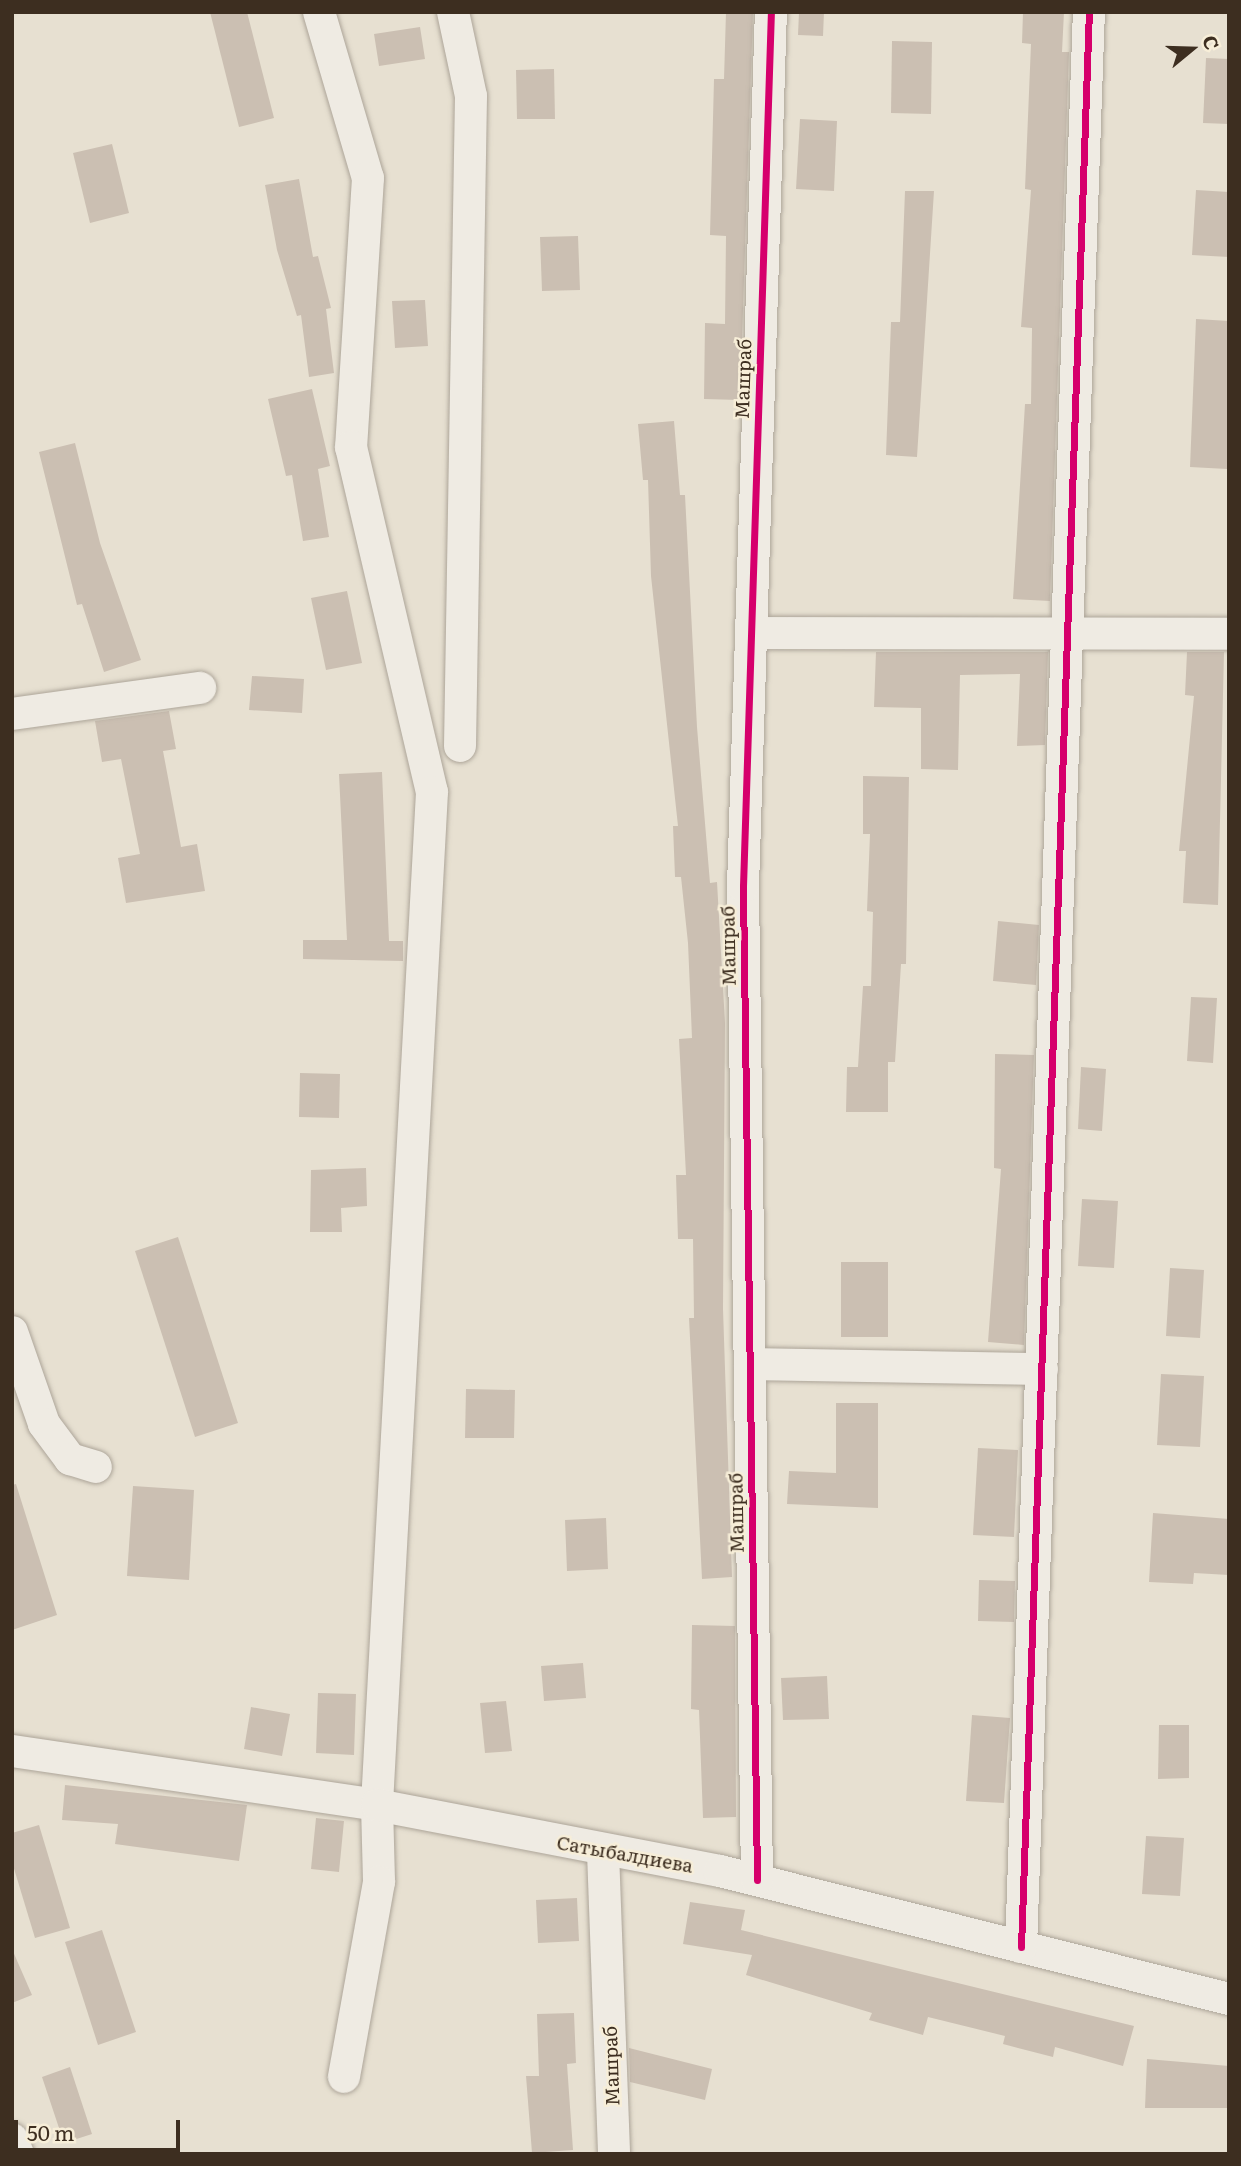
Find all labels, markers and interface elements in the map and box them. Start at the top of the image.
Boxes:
north arrow [1157,14,1227,84]
text: С [1196,31,1227,53]
street label: Машраб [730,338,756,420]
street label: Машраб [716,906,740,986]
street label: Машраб [724,1473,748,1553]
street label: Сатыбалдиева [555,1831,695,1877]
street label: Машраб [598,2025,624,2107]
scale bar [18,2106,184,2150]
text: 50 m [27,2116,74,2147]

